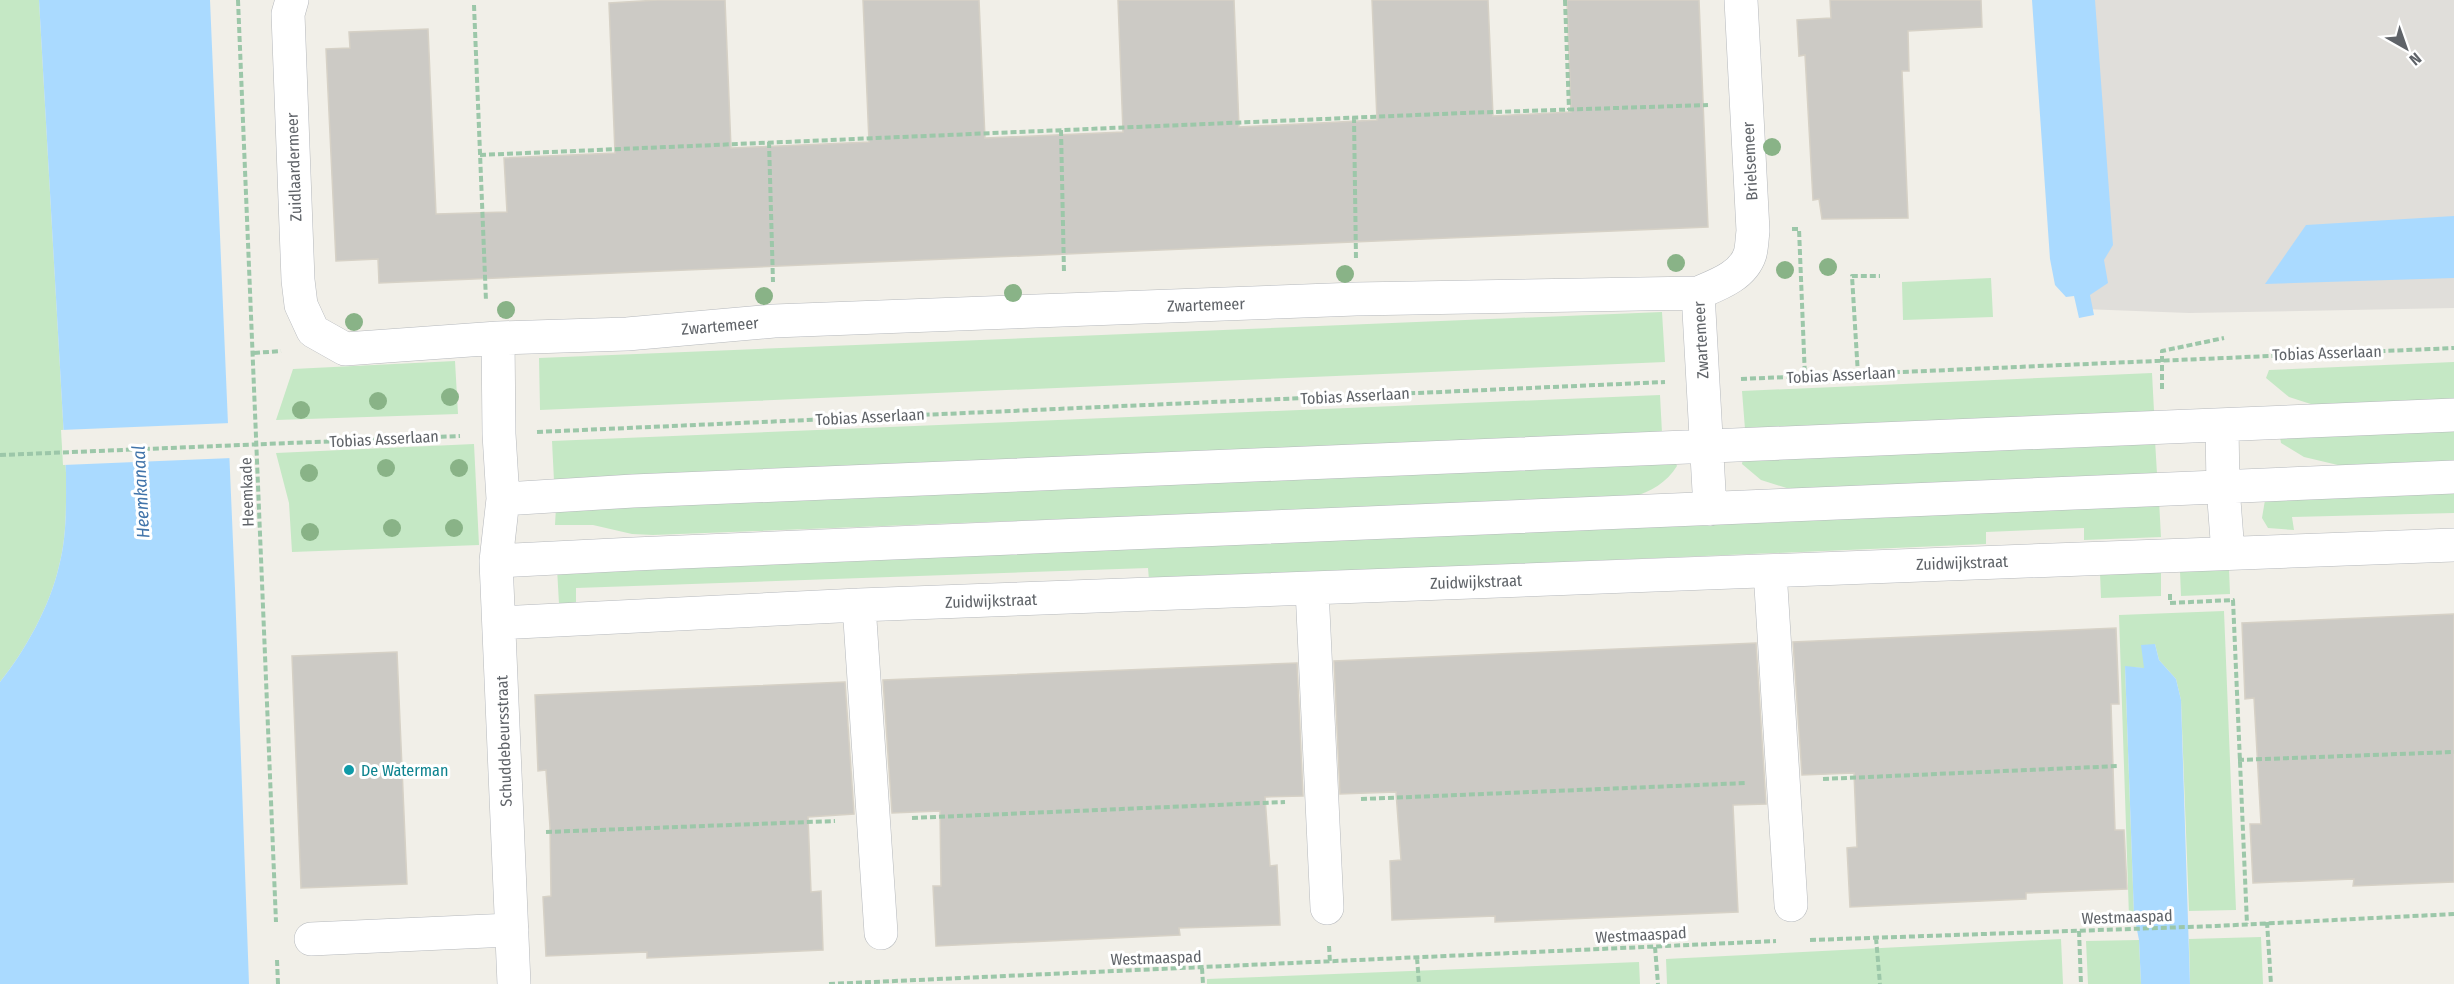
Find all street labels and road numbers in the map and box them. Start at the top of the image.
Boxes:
street label: Zuidlaardermeer [283,112,305,222]
street label: Brielsemeer [1738,121,1762,201]
street label: Zwartemeer [1167,294,1246,316]
street label: Zwartemeer [1689,300,1713,379]
street label: Zwartemeer [680,313,760,339]
street label: Tobias Asserlaan [2272,342,2382,364]
street label: Tobias Asserlaan [1786,363,1896,387]
street label: Tobias Asserlaan [1300,384,1410,408]
street label: Tobias Asserlaan [815,405,925,429]
street label: Tobias Asserlaan [329,427,439,451]
street label: Heemkade [236,457,258,527]
street label: Zuidwijkstraat [1916,552,2009,574]
street label: Zuidwijkstraat [1430,571,1523,593]
street label: Zuidwijkstraat [945,590,1038,612]
street label: Schuddebeursstraat [492,674,516,807]
street label: Westmaaspad [2081,906,2173,928]
street label: Westmaaspad [1595,923,1687,947]
street label: Westmaaspad [1110,947,1202,969]

